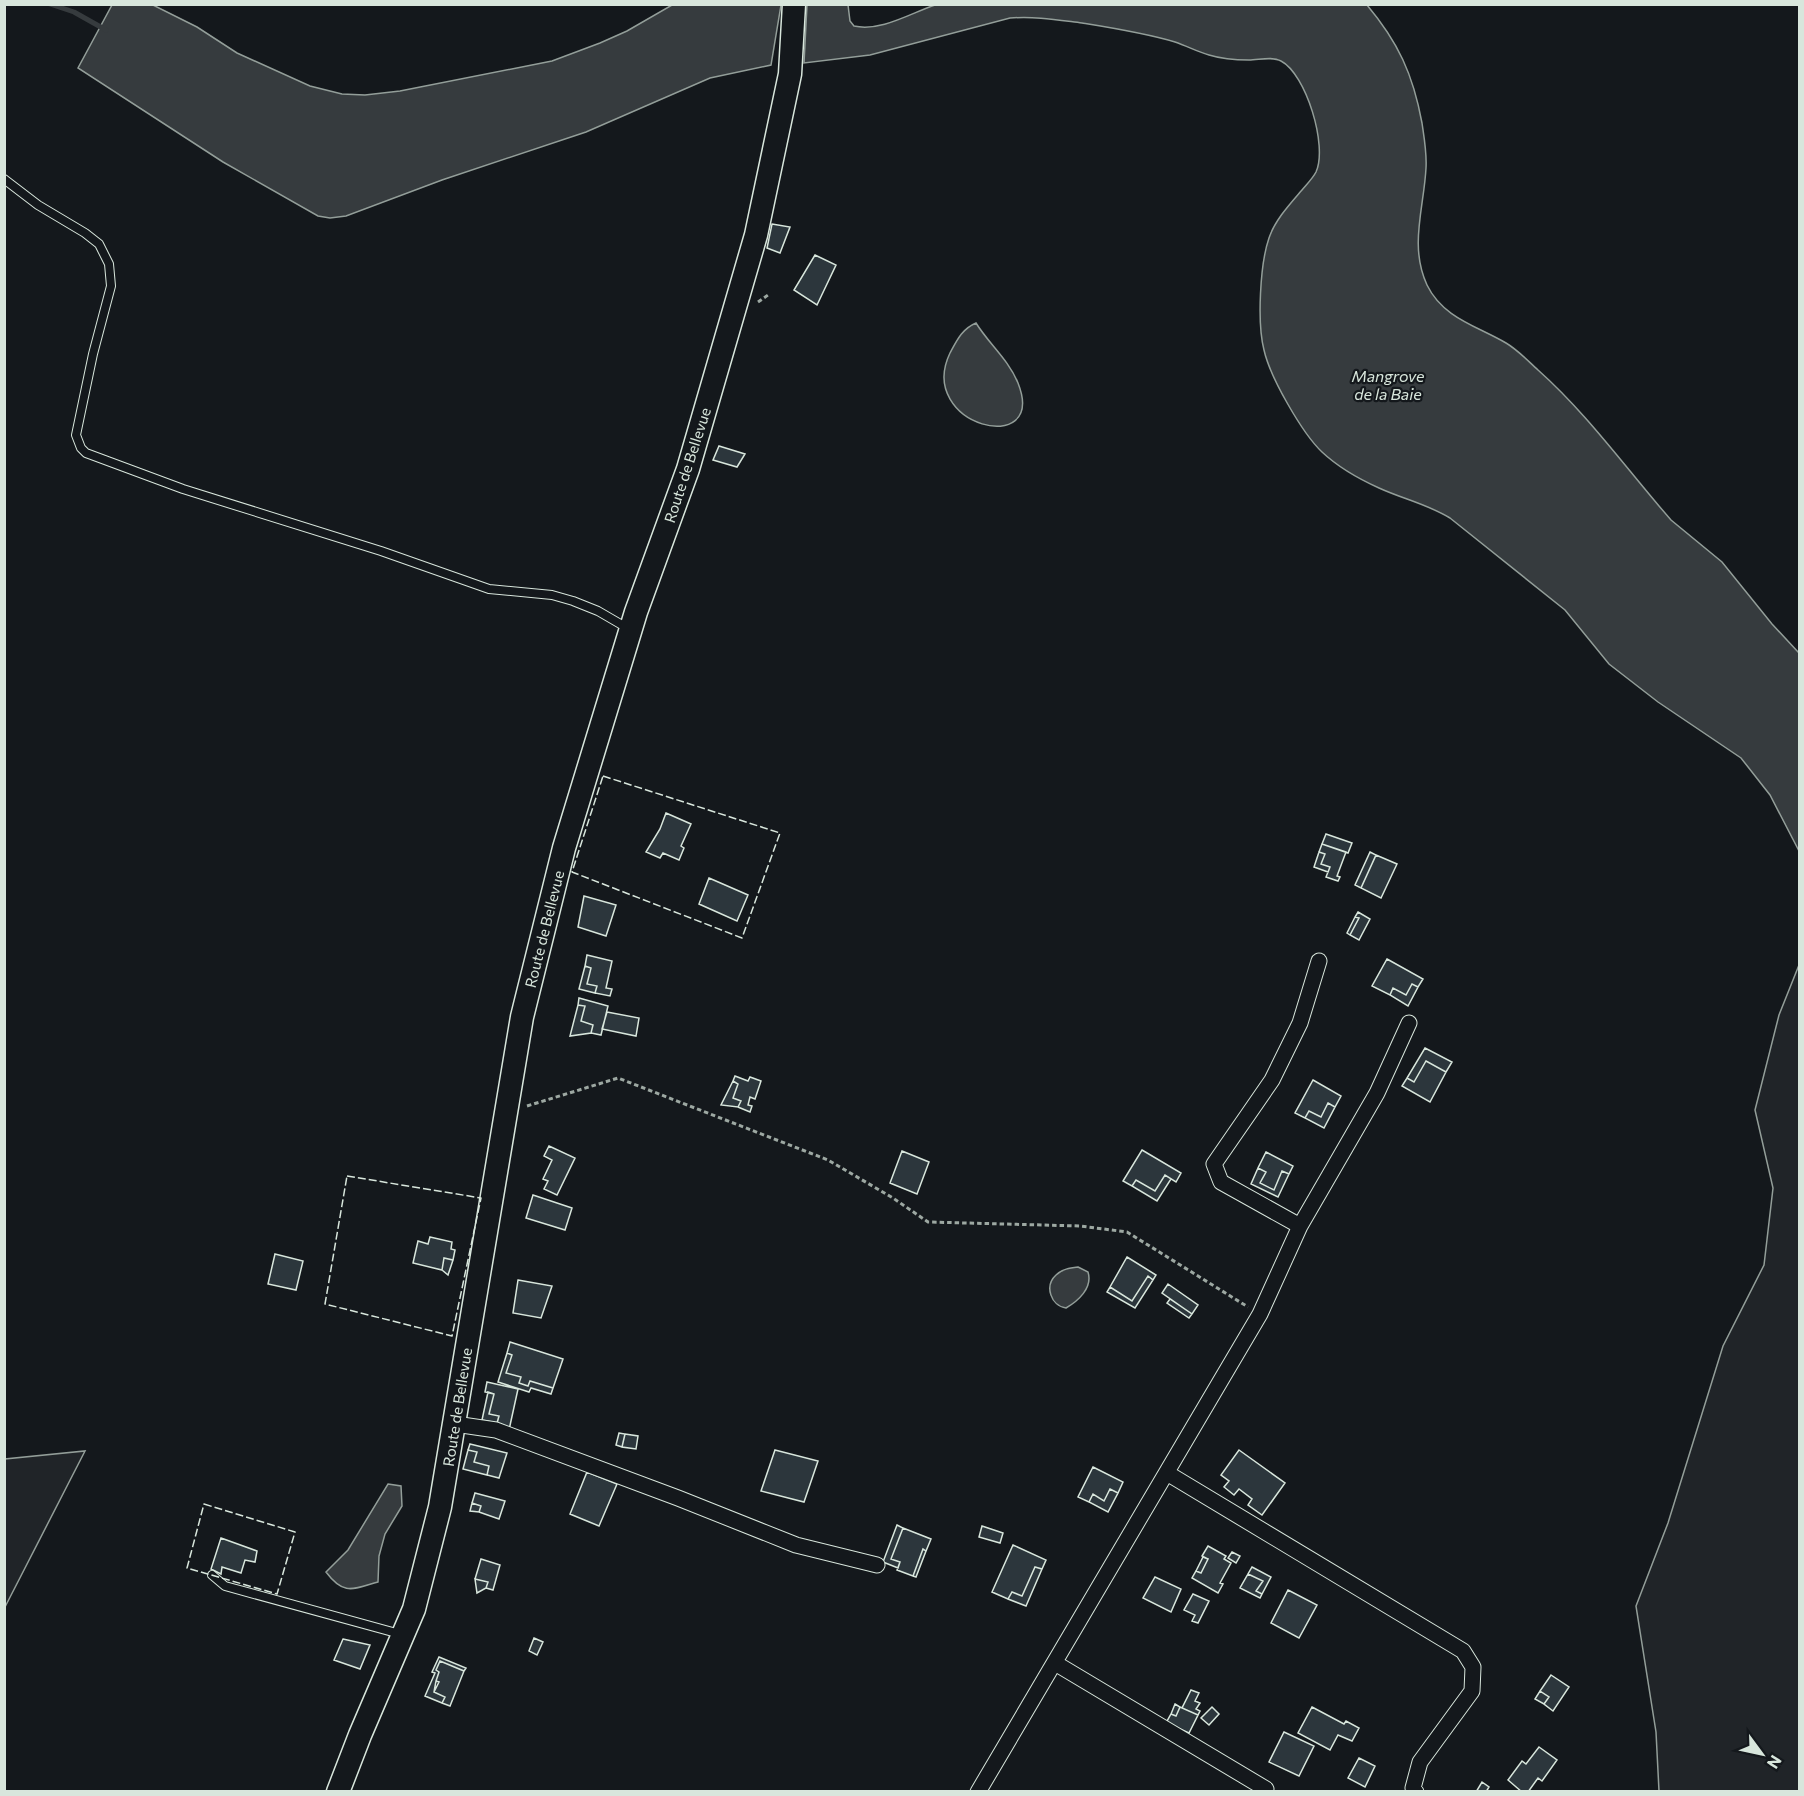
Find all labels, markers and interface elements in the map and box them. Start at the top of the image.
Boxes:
water label: Mangrove de la Baie [1352,366,1425,403]
street label: Route de Bellevue [660,405,714,525]
street label: Route de Bellevue [521,868,567,989]
street label: Route de Bellevue [439,1346,475,1468]
north arrow [1732,1724,1792,1784]
text: N [1764,1752,1786,1773]

